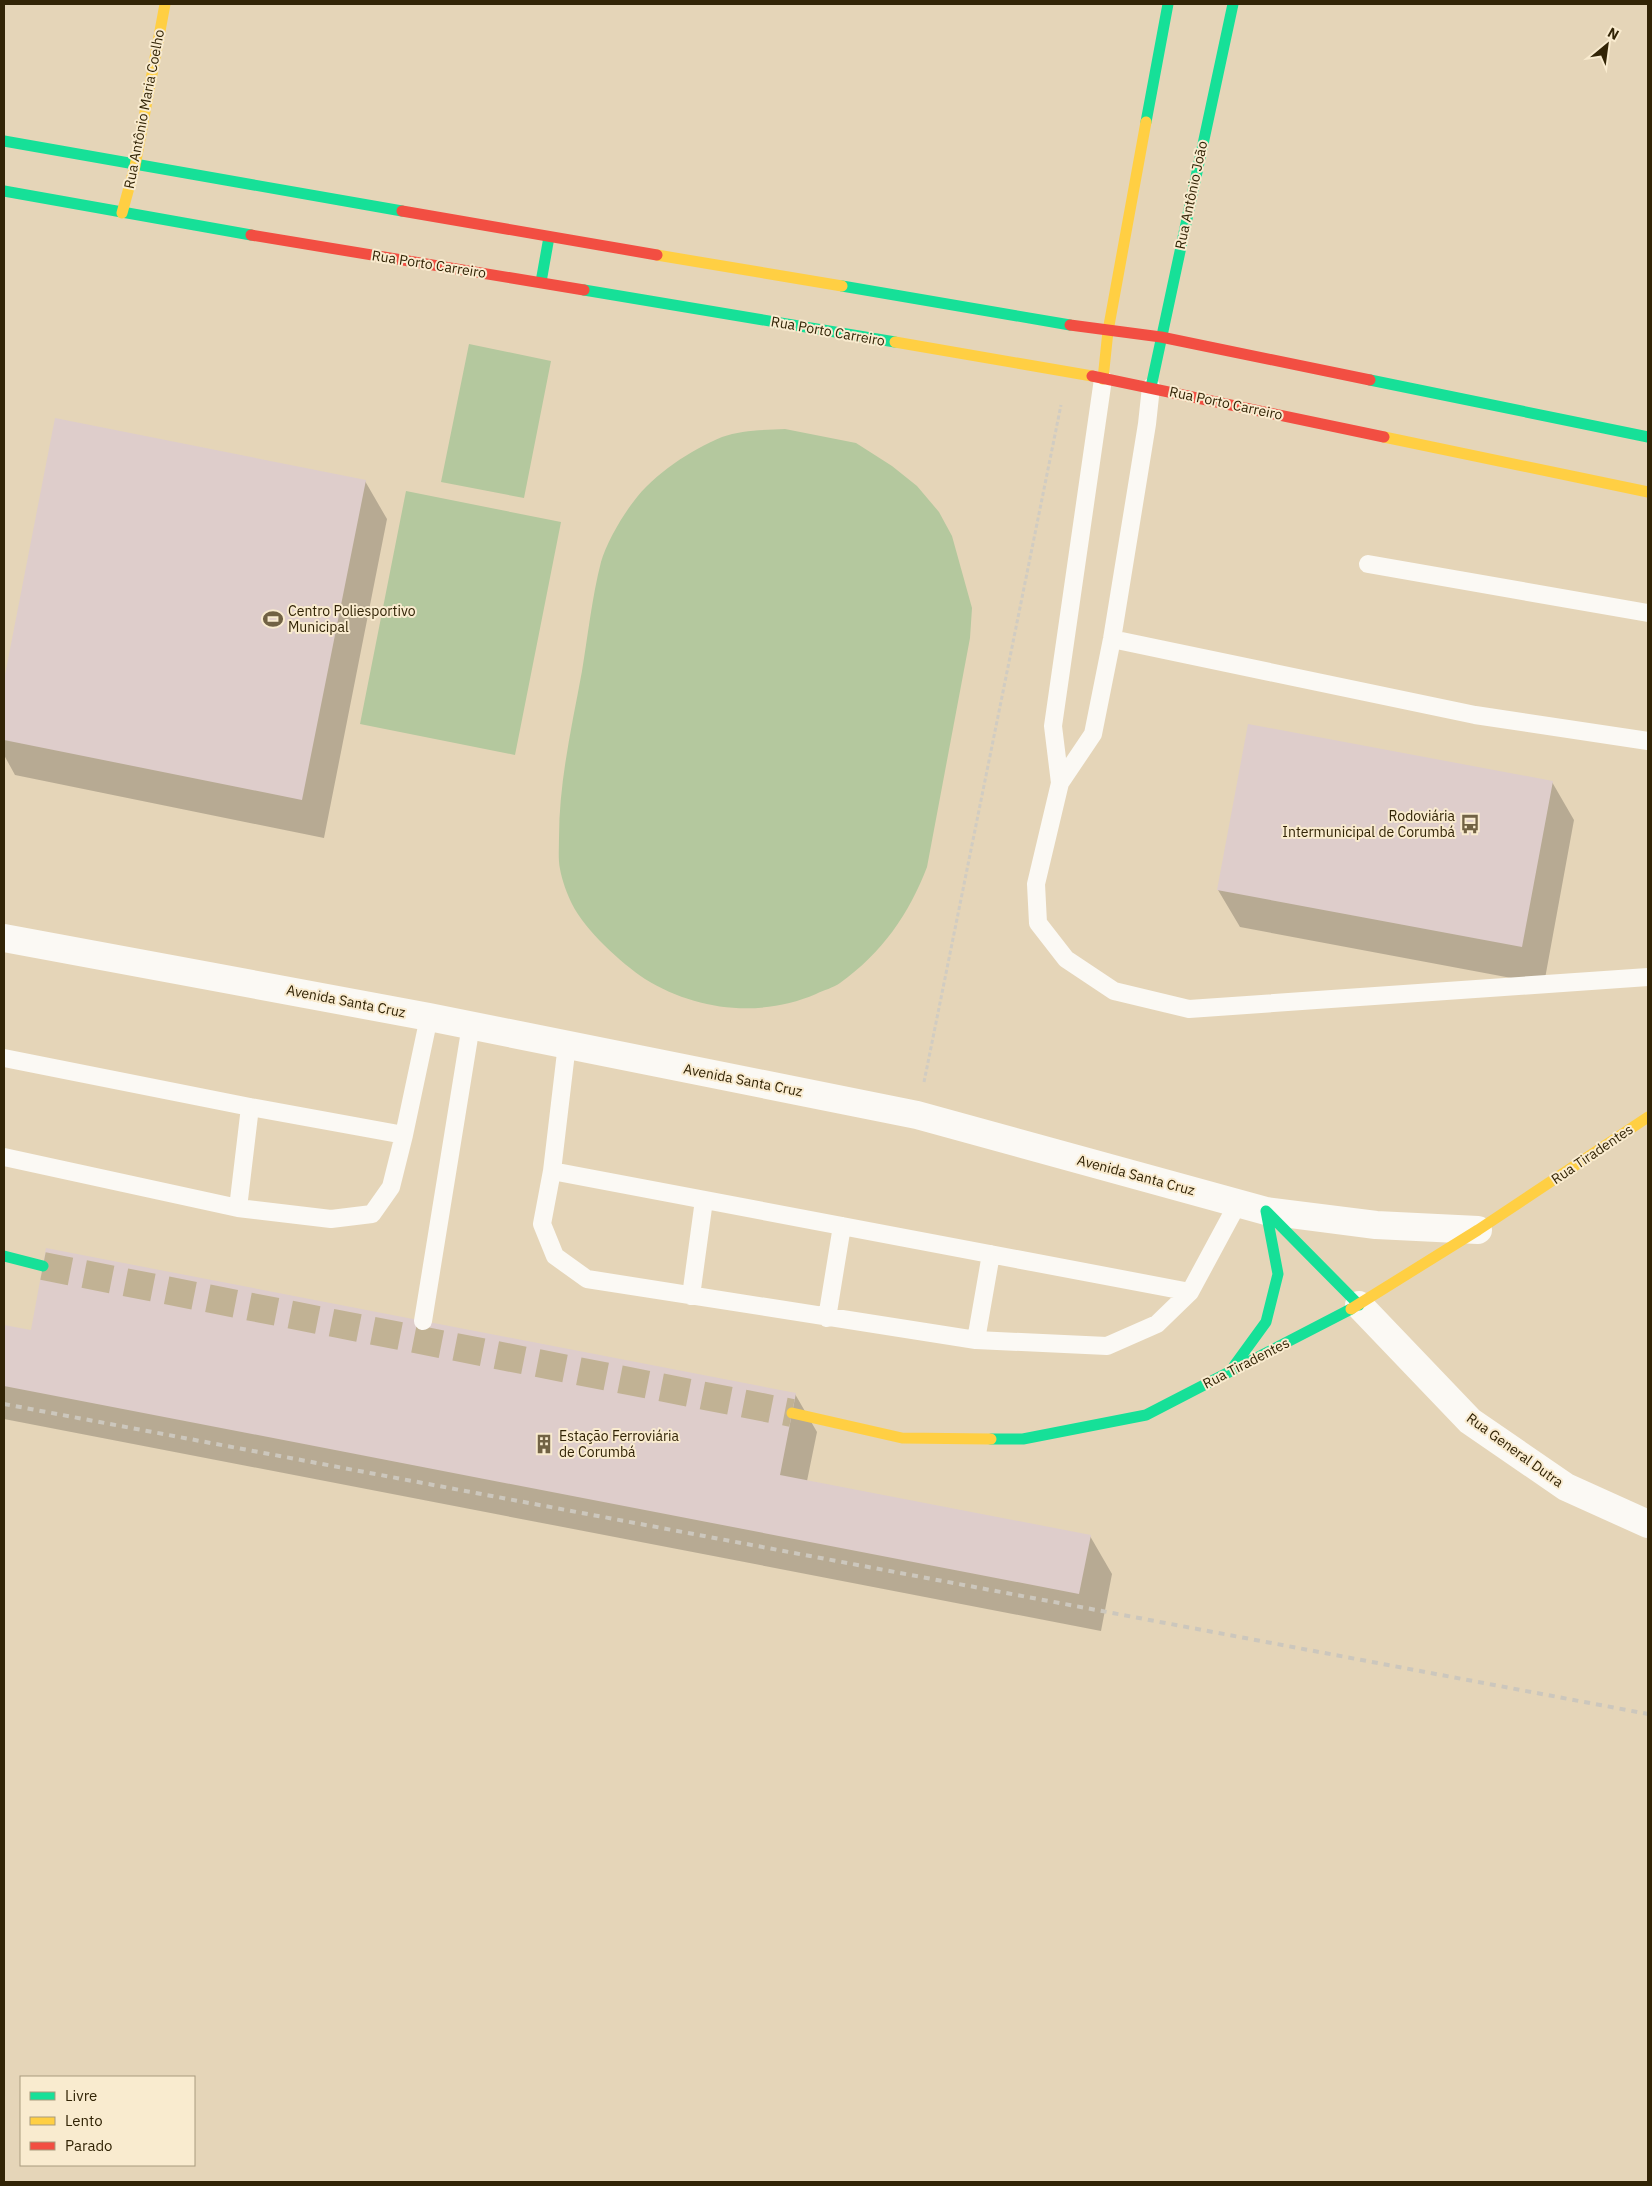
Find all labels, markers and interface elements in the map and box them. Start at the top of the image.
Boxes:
north arrow [1582,20,1632,70]
text: N [1605,23,1622,44]
street label: Rua Antônio Maria Coelho [120,28,168,190]
street label: Rua Antônio João [1171,139,1211,251]
street label: Rua Porto Carreiro [371,246,488,282]
street label: Rua Porto Carreiro [770,312,887,350]
street label: Rua Porto Carreiro [1168,382,1284,424]
place label: Centro Poliesportivo Municipal [288,602,416,636]
sports icon: Centro Poliesportivo Municipal [262,608,284,630]
place label: Rodoviária Intermunicipal de Corumbá [1282,807,1456,841]
bus stop icon: Rodoviária Intermunicipal de Corumbá [1459,813,1481,835]
street label: Avenida Santa Cruz [285,981,408,1021]
street label: Avenida Santa Cruz [682,1060,805,1100]
street label: Rua Tiradentes [1548,1120,1637,1188]
street label: Avenida Santa Cruz [1075,1151,1197,1199]
street label: Rua Tiradentes [1200,1333,1293,1393]
street label: Rua General Dutra [1463,1409,1567,1491]
place label: Estação Ferroviária de Corumbá [559,1427,680,1461]
building icon: Estação Ferroviária de Corumbá [533,1433,555,1455]
legend [20,2076,195,2166]
text: Livre [65,2086,97,2105]
text: Lento [65,2111,103,2130]
text: Parado [65,2136,113,2155]

